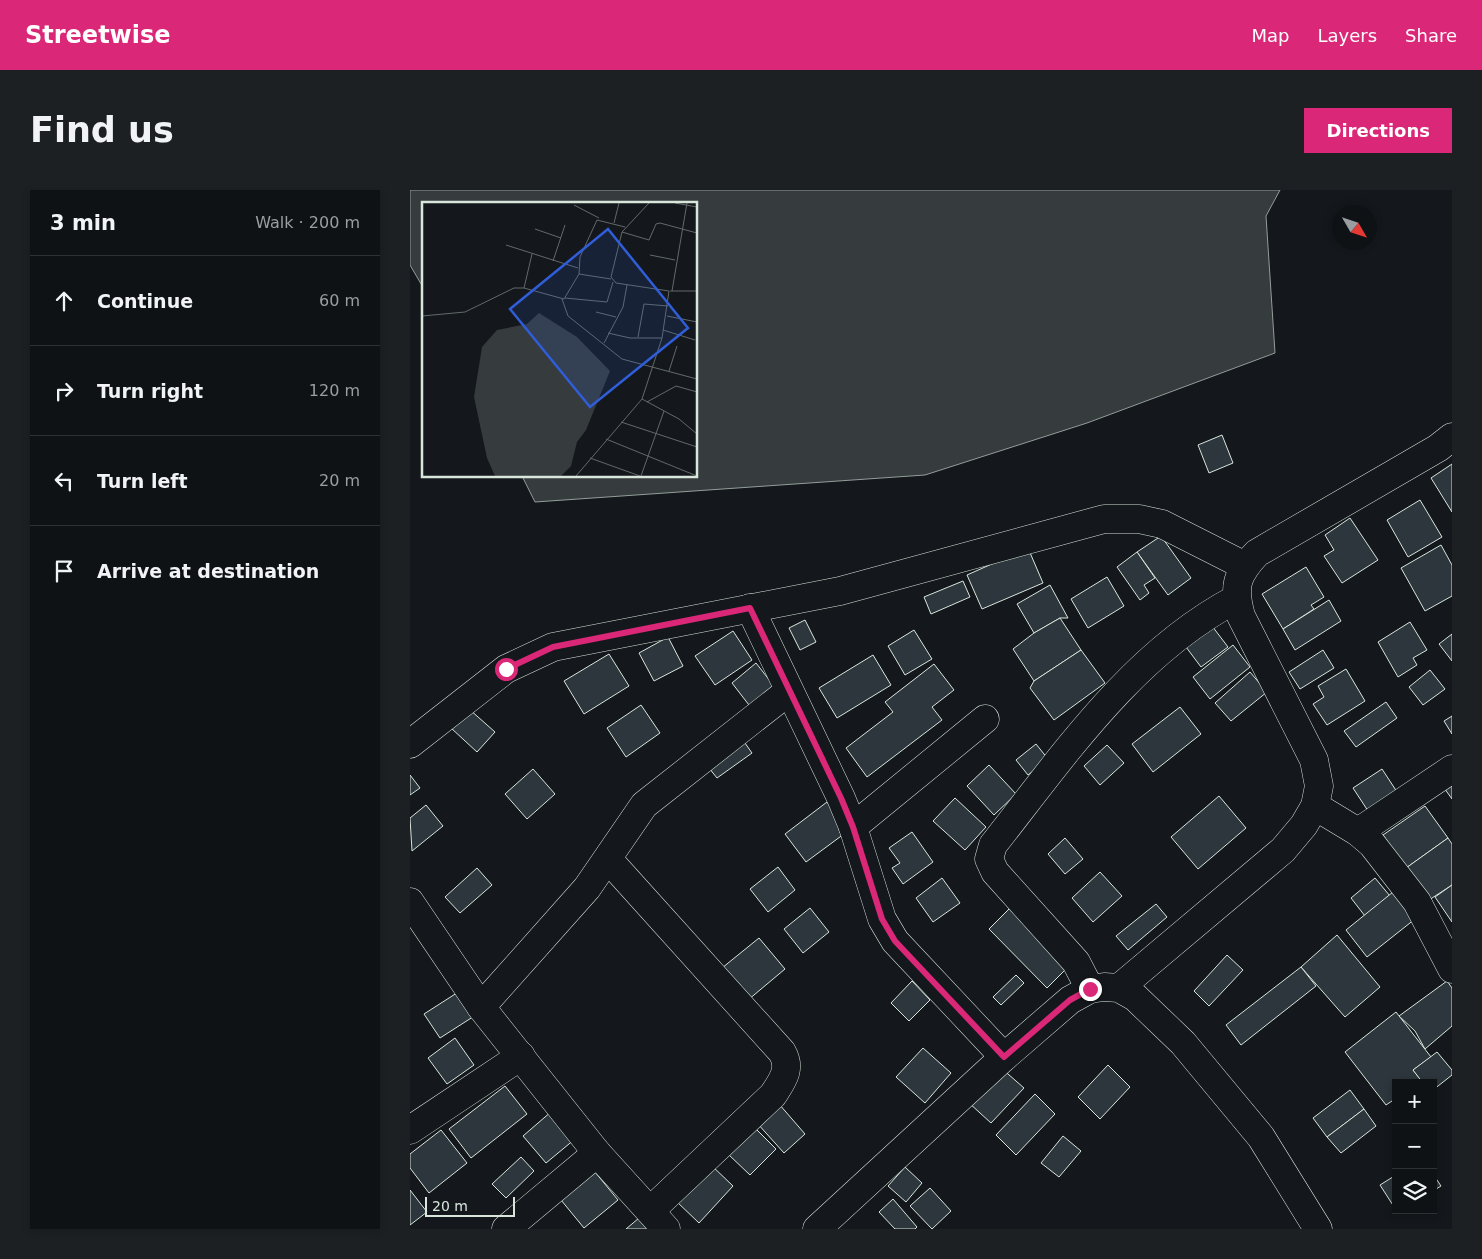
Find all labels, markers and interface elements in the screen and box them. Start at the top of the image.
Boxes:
text: Streetwise [25,21,171,49]
text: Map [1251,25,1289,46]
text: Layers [1317,25,1377,46]
text: Share [1405,25,1457,46]
button: Directions [1304,108,1452,153]
text: Find us [30,110,174,150]
inset map [422,202,698,478]
north arrow [1332,205,1377,250]
text: 3 min [50,211,116,235]
text: Walk · 200 m [255,213,360,232]
icon: ahead [50,287,78,315]
text: Continue [97,290,193,312]
text: 60 m [319,291,360,310]
icon: right [50,377,78,405]
text: Turn right [97,380,203,402]
text: 120 m [309,381,360,400]
icon: left [50,467,78,495]
text: Turn left [97,470,188,492]
text: 20 m [319,471,360,490]
icon: arrive [50,557,78,585]
text: Arrive at destination [97,560,319,582]
route start [495,658,518,681]
route end [1079,978,1102,1001]
map controls [1392,1079,1437,1214]
button: + [1392,1079,1437,1124]
button: − [1392,1124,1437,1169]
button: layers [1392,1169,1437,1214]
scale bar [425,1194,515,1217]
text: 20 m [432,1198,468,1214]

